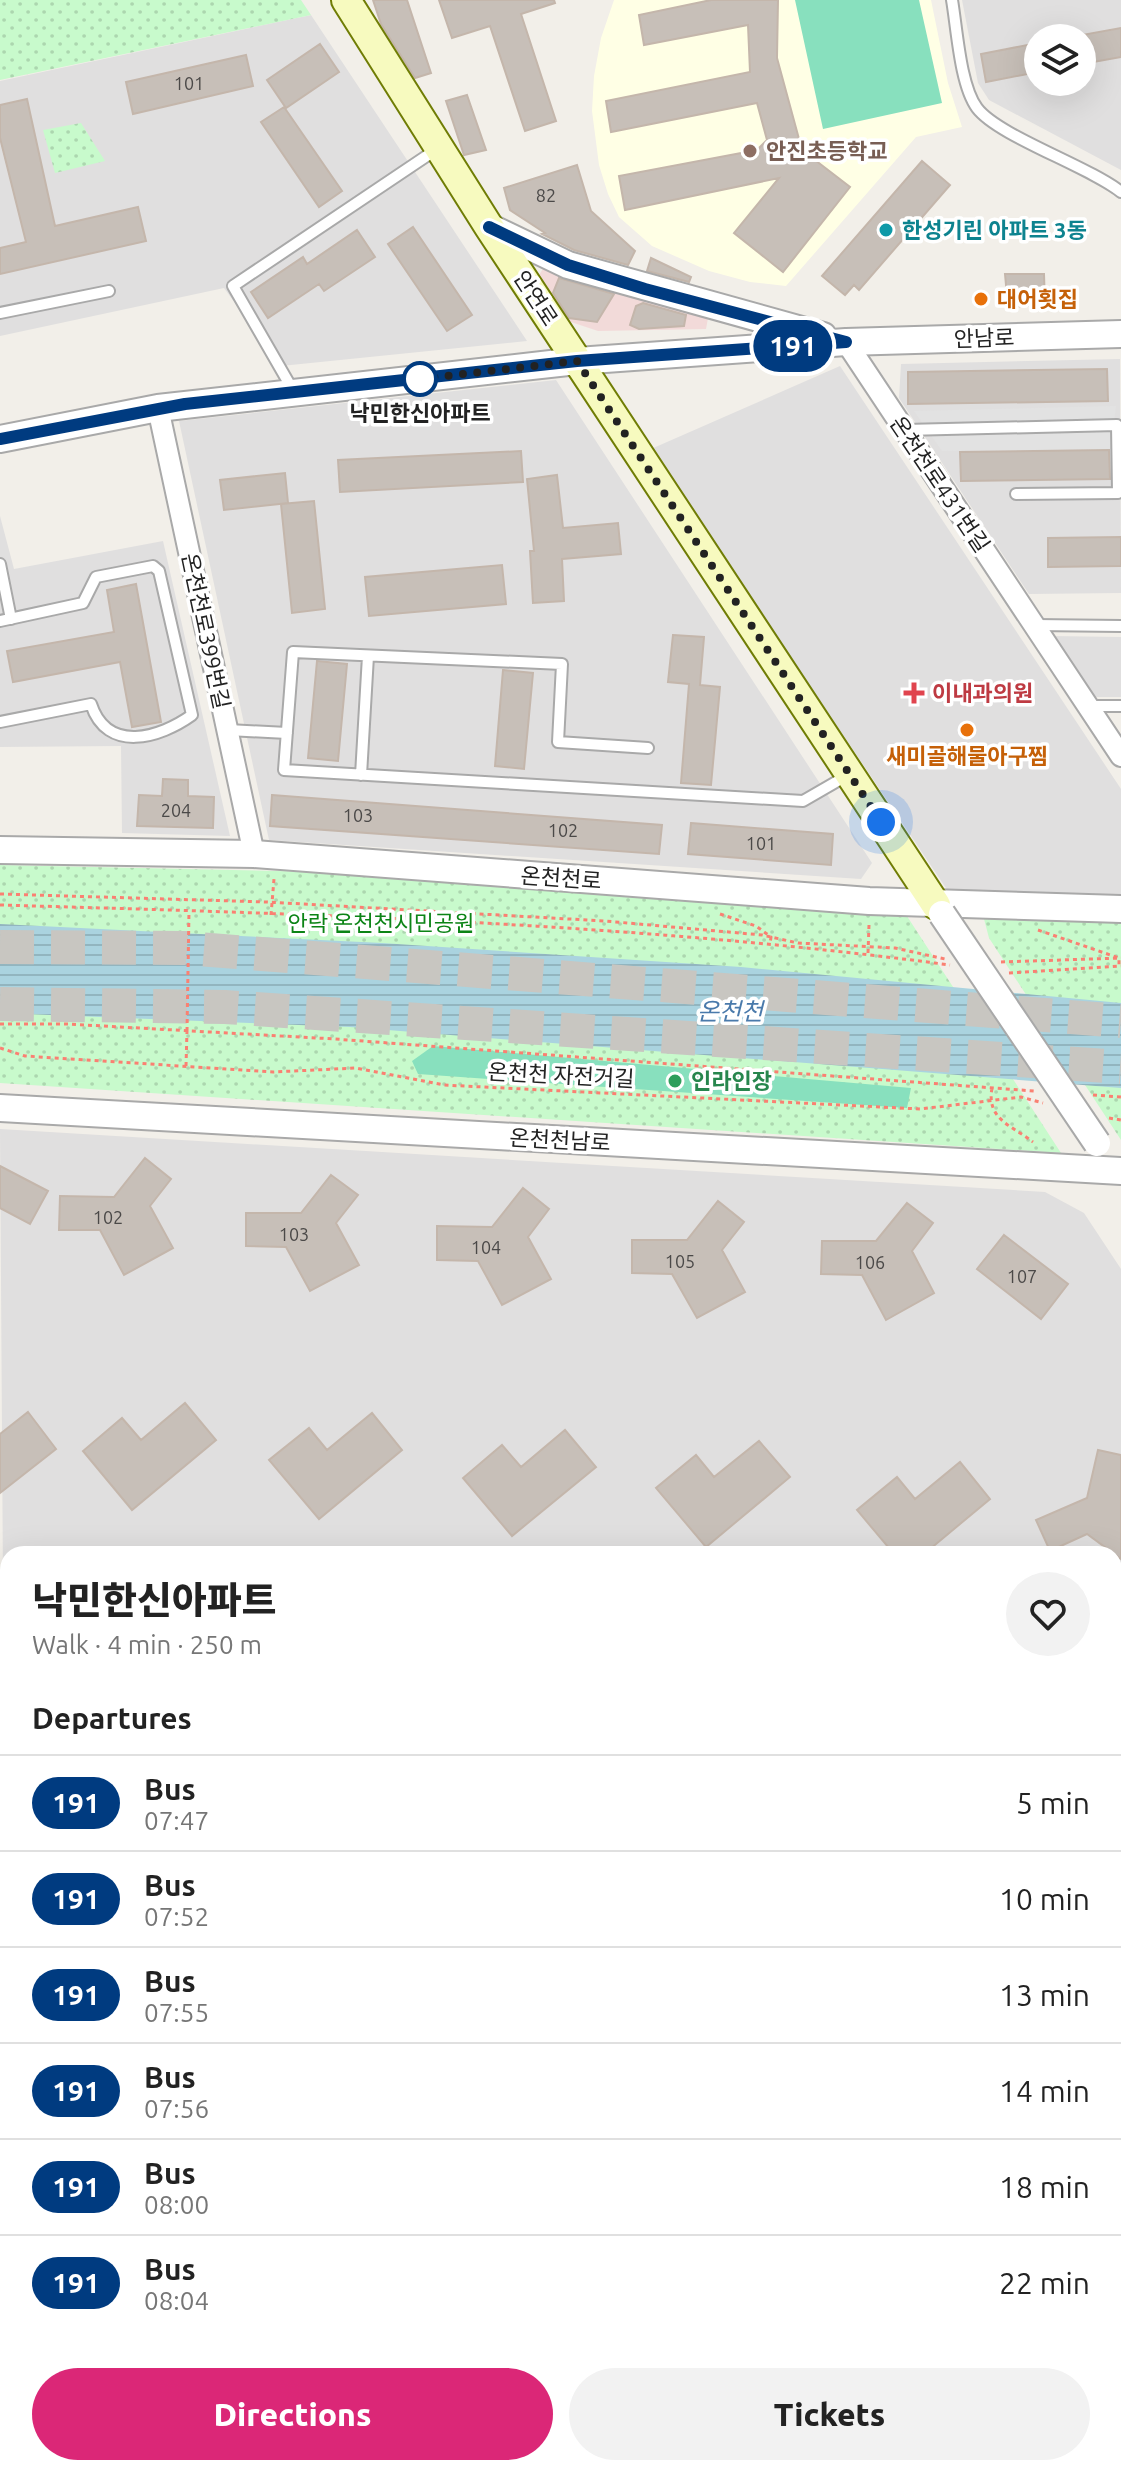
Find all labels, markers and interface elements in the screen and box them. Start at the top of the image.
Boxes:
map controls [1024,24,1096,96]
button: layers [1024,24,1096,96]
house number: 101 [174,73,204,93]
place label: 안진초등학교 [766,138,887,163]
marker: 안진초등학교 [741,142,759,160]
house number: 82 [536,185,556,205]
place label: 한성기린 아파트 3동 [902,217,1087,242]
marker: 한성기린 아파트 3동 [877,221,895,239]
street label: 안연로 [509,265,563,330]
place label: 대어횟집 [997,286,1078,311]
marker: 대어횟집 [972,290,990,308]
line badge: 191 [747,320,839,372]
street label: 안남로 [953,324,1015,351]
text: 191 [769,330,817,361]
marker: 낙민한신아파트 [403,362,437,396]
place label: 낙민한신아파트 [349,400,491,425]
street label: 온천천로431번길 [886,411,995,556]
street label: 온천천로399번길 [178,551,235,711]
place label: 이내과의원 [932,680,1033,705]
marker: 이내과의원 [903,682,925,704]
marker: 새미골해물아구찜 [958,721,976,739]
place label: 새미골해물아구찜 [886,743,1048,768]
house number: 204 [161,800,191,820]
your location [861,802,901,842]
house number: 103 [343,805,373,825]
house number: 102 [548,820,578,840]
house number: 101 [746,833,776,853]
street label: 온천천로 [520,862,602,893]
park label: 안락 온천천시민공원 [287,910,475,935]
water label: 온천천 [697,998,766,1025]
street label: 온천천 자전거길 [487,1058,635,1091]
place label: 인라인장 [691,1068,772,1093]
marker: 인라인장 [666,1072,684,1090]
street label: 온천천남로 [509,1124,611,1155]
house number: 102 [93,1207,123,1227]
house number: 103 [279,1224,309,1244]
house number: 104 [471,1237,501,1257]
house number: 105 [665,1251,695,1271]
house number: 106 [855,1252,885,1272]
house number: 107 [1007,1266,1037,1286]
button: heart [1006,1572,1090,1656]
text: 낙민한신아파트 [32,1579,277,1621]
text: Walk · 4 min · 250 m [32,1630,262,1659]
text: Departures [32,1701,192,1735]
text: Bus [144,1772,196,1806]
text: 5 min [1016,1786,1090,1820]
text: 191 [52,1787,100,1818]
text: 07:47 [144,1806,209,1835]
text: Bus [144,1868,196,1902]
text: 10 min [999,1882,1090,1916]
text: 191 [52,1883,100,1914]
text: 07:52 [144,1902,209,1931]
text: Bus [144,1964,196,1998]
text: 13 min [999,1978,1090,2012]
text: 191 [52,1979,100,2010]
text: 07:55 [144,1998,209,2027]
text: Bus [144,2060,196,2094]
text: 14 min [999,2074,1090,2108]
text: 191 [52,2075,100,2106]
text: 07:56 [144,2094,209,2123]
text: Bus [144,2156,196,2190]
text: 18 min [999,2170,1090,2204]
text: 191 [52,2171,100,2202]
text: 08:00 [144,2190,209,2219]
text: Bus [144,2252,196,2286]
text: 22 min [999,2266,1090,2300]
text: 191 [52,2267,100,2298]
text: 08:04 [144,2286,209,2315]
button: Directions [32,2368,553,2460]
button: Tickets [569,2368,1090,2460]

